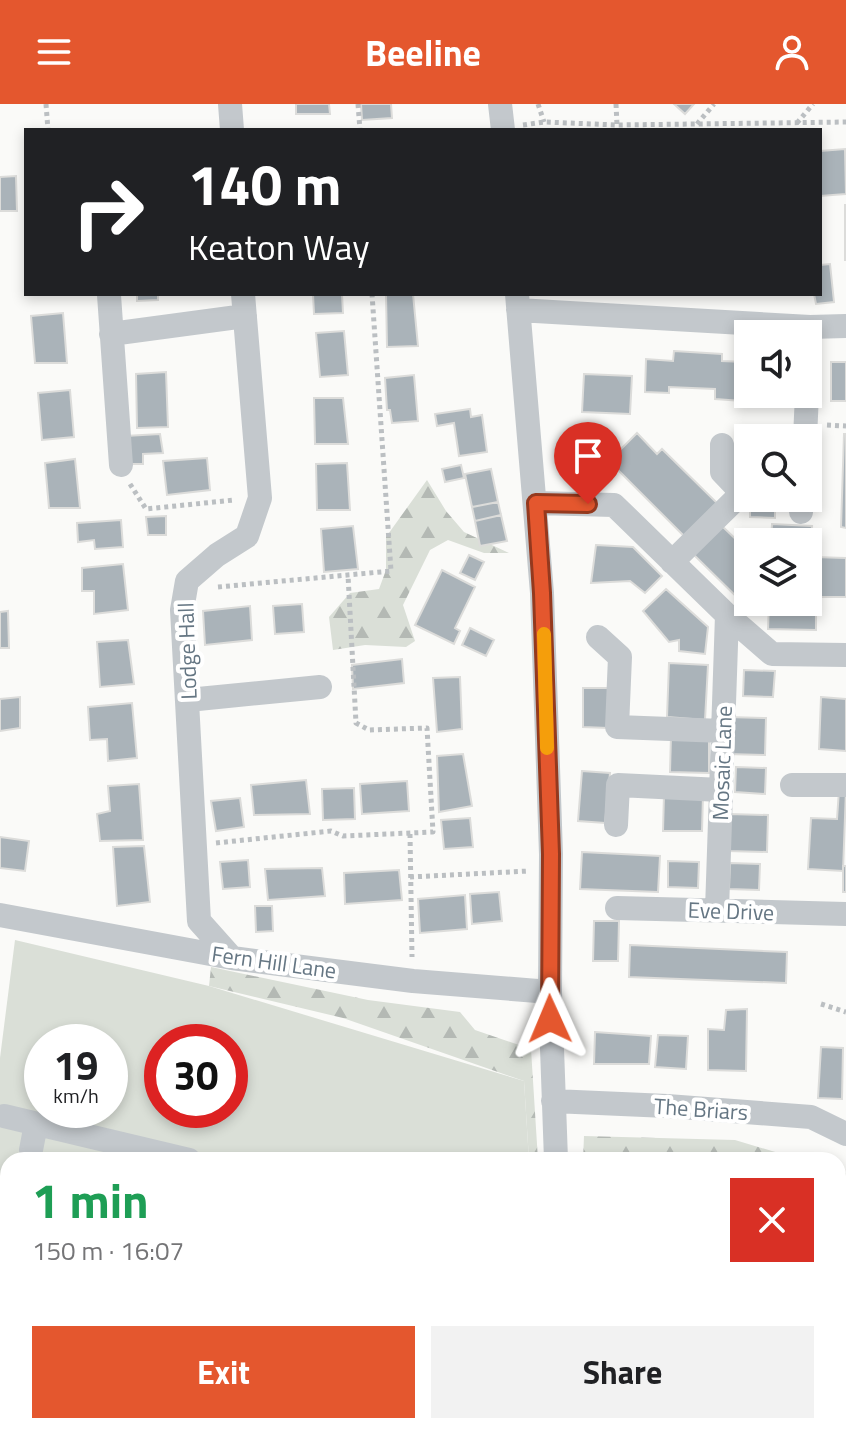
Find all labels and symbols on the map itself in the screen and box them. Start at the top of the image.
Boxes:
pin [554,422,622,504]
street label: Lodge Hall [168,602,206,700]
street label: Mosaic Lane [703,705,741,821]
street label: Eve Drive [687,893,775,929]
street label: Fern Hill Lane [209,936,339,988]
position arrow [508,977,592,1061]
speed limit sign: 30 [144,1024,248,1128]
street label: The Briars [653,1089,749,1129]

